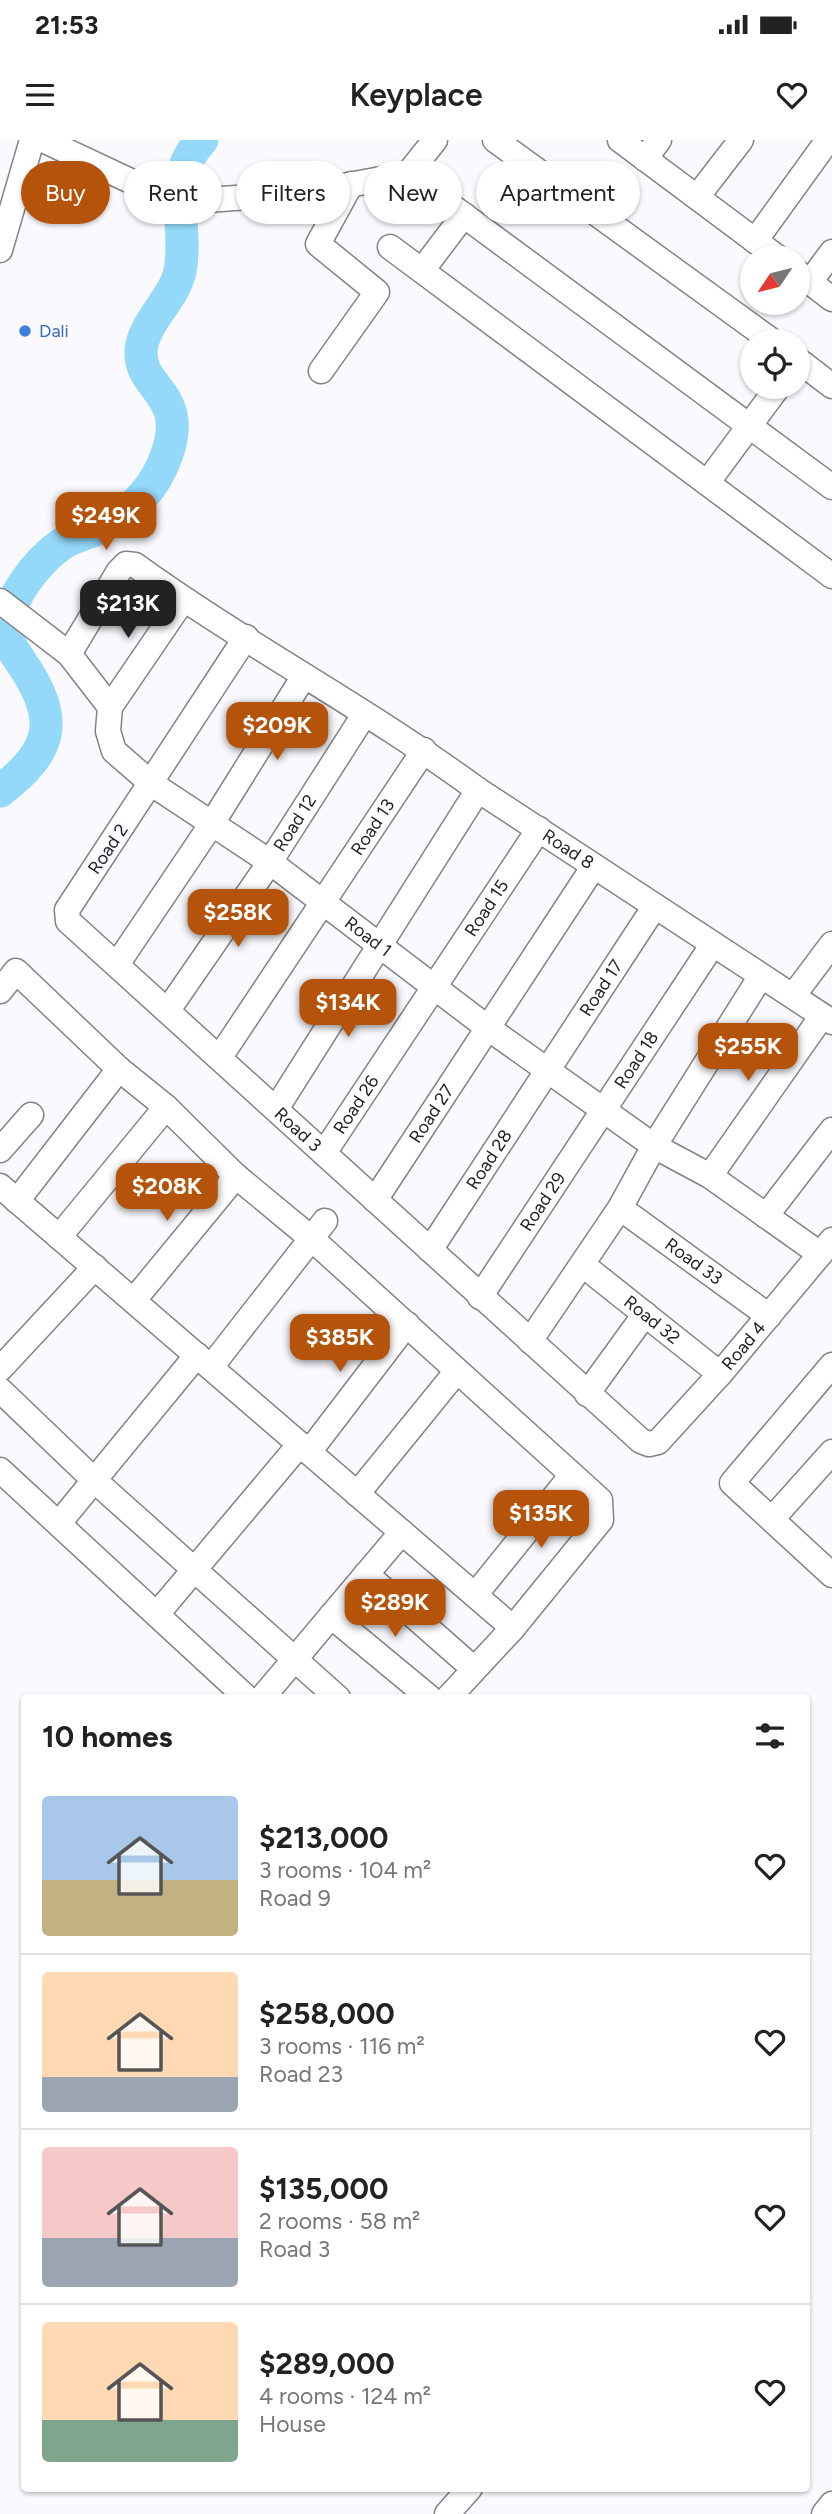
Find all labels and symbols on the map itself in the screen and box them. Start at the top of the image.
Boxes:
north arrow [740,245,810,315]
place label: Dali [39,320,69,342]
marker: Dali [17,323,33,339]
pin: $249K [57,492,155,552]
pin: $213K [79,580,177,640]
pin: $209K [228,702,326,762]
street label: Road 12 [269,790,321,856]
street label: Road 13 [346,795,399,860]
street label: Road 2 [83,820,133,878]
street label: Road 8 [538,824,598,874]
street label: Road 15 [460,875,513,941]
pin: $258K [189,890,287,949]
street label: Road 1 [340,912,396,962]
street label: Road 17 [575,955,628,1020]
pin: $134K [299,979,397,1039]
pin: $255K [699,1024,797,1083]
street label: Road 18 [610,1027,663,1093]
street label: Road 26 [329,1071,384,1138]
street label: Road 27 [404,1080,459,1147]
street label: Road 3 [270,1103,326,1157]
street label: Road 28 [462,1126,517,1194]
pin: $208K [118,1164,216,1223]
street label: Road 29 [515,1168,570,1236]
street label: Road 33 [661,1233,727,1290]
street label: Road 32 [619,1291,684,1349]
pin: $385K [291,1314,389,1374]
street label: Road 4 [717,1317,770,1375]
pin: $135K [492,1490,590,1550]
pin: $289K [346,1580,444,1639]

